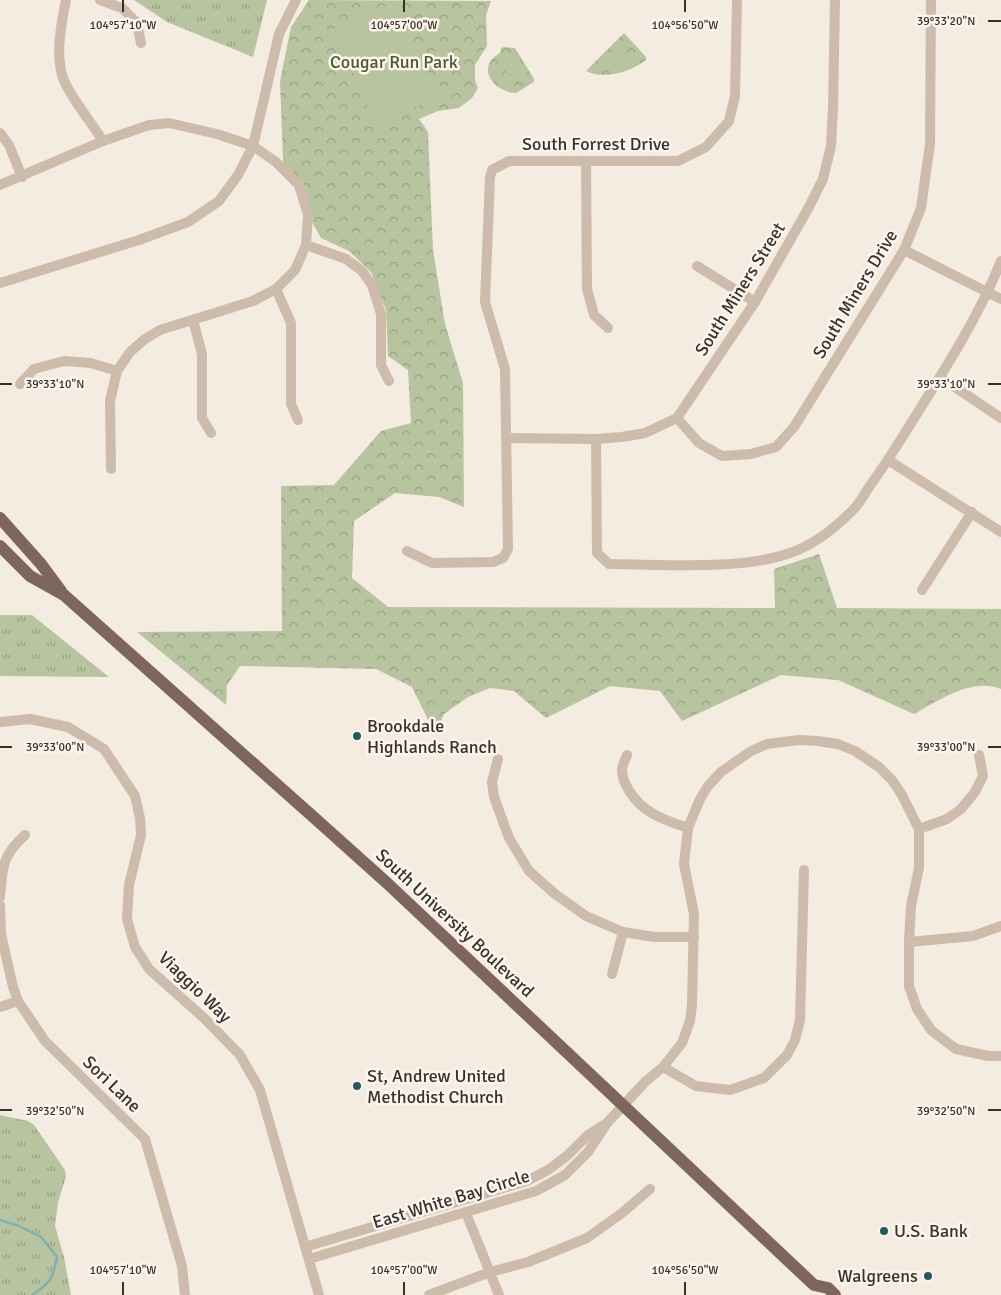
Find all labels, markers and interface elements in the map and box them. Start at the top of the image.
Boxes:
text: 39°33'20"N [917,14,975,29]
text: 104°57'10"W [89,18,157,33]
text: 104°57'00"W [370,18,438,33]
text: 104°56'50"W [651,18,719,33]
park label: Cougar Run Park [330,51,458,73]
street label: South Forrest Drive [522,133,670,155]
street label: South Miners Street [690,218,790,360]
street label: South Miners Drive [808,226,902,362]
text: 39°33'10"N [26,377,84,392]
text: 39°33'10"N [917,377,975,392]
place label: Brookdale Highlands Ranch [367,715,497,758]
marker: Brookdale Highlands Ranch [351,730,363,742]
text: 39°33'00"N [26,740,84,755]
text: 39°33'00"N [917,740,975,755]
street label: South University Boulevard [371,844,539,1002]
street label: Viaggio Way [154,947,237,1028]
street label: Sori Lane [78,1051,146,1117]
place label: St, Andrew United Methodist Church [367,1065,506,1108]
marker: St, Andrew United Methodist Church [351,1080,363,1092]
text: 39°32'50"N [26,1104,84,1119]
text: 39°32'50"N [917,1104,975,1119]
street label: East White Bay Circle [370,1165,532,1233]
place label: U.S. Bank [894,1220,968,1242]
marker: U.S. Bank [878,1225,890,1237]
text: 104°57'10"W [89,1263,157,1278]
text: 104°57'00"W [370,1263,438,1278]
text: 104°56'50"W [651,1263,719,1278]
place label: Walgreens [838,1265,918,1287]
marker: Walgreens [922,1270,934,1282]

